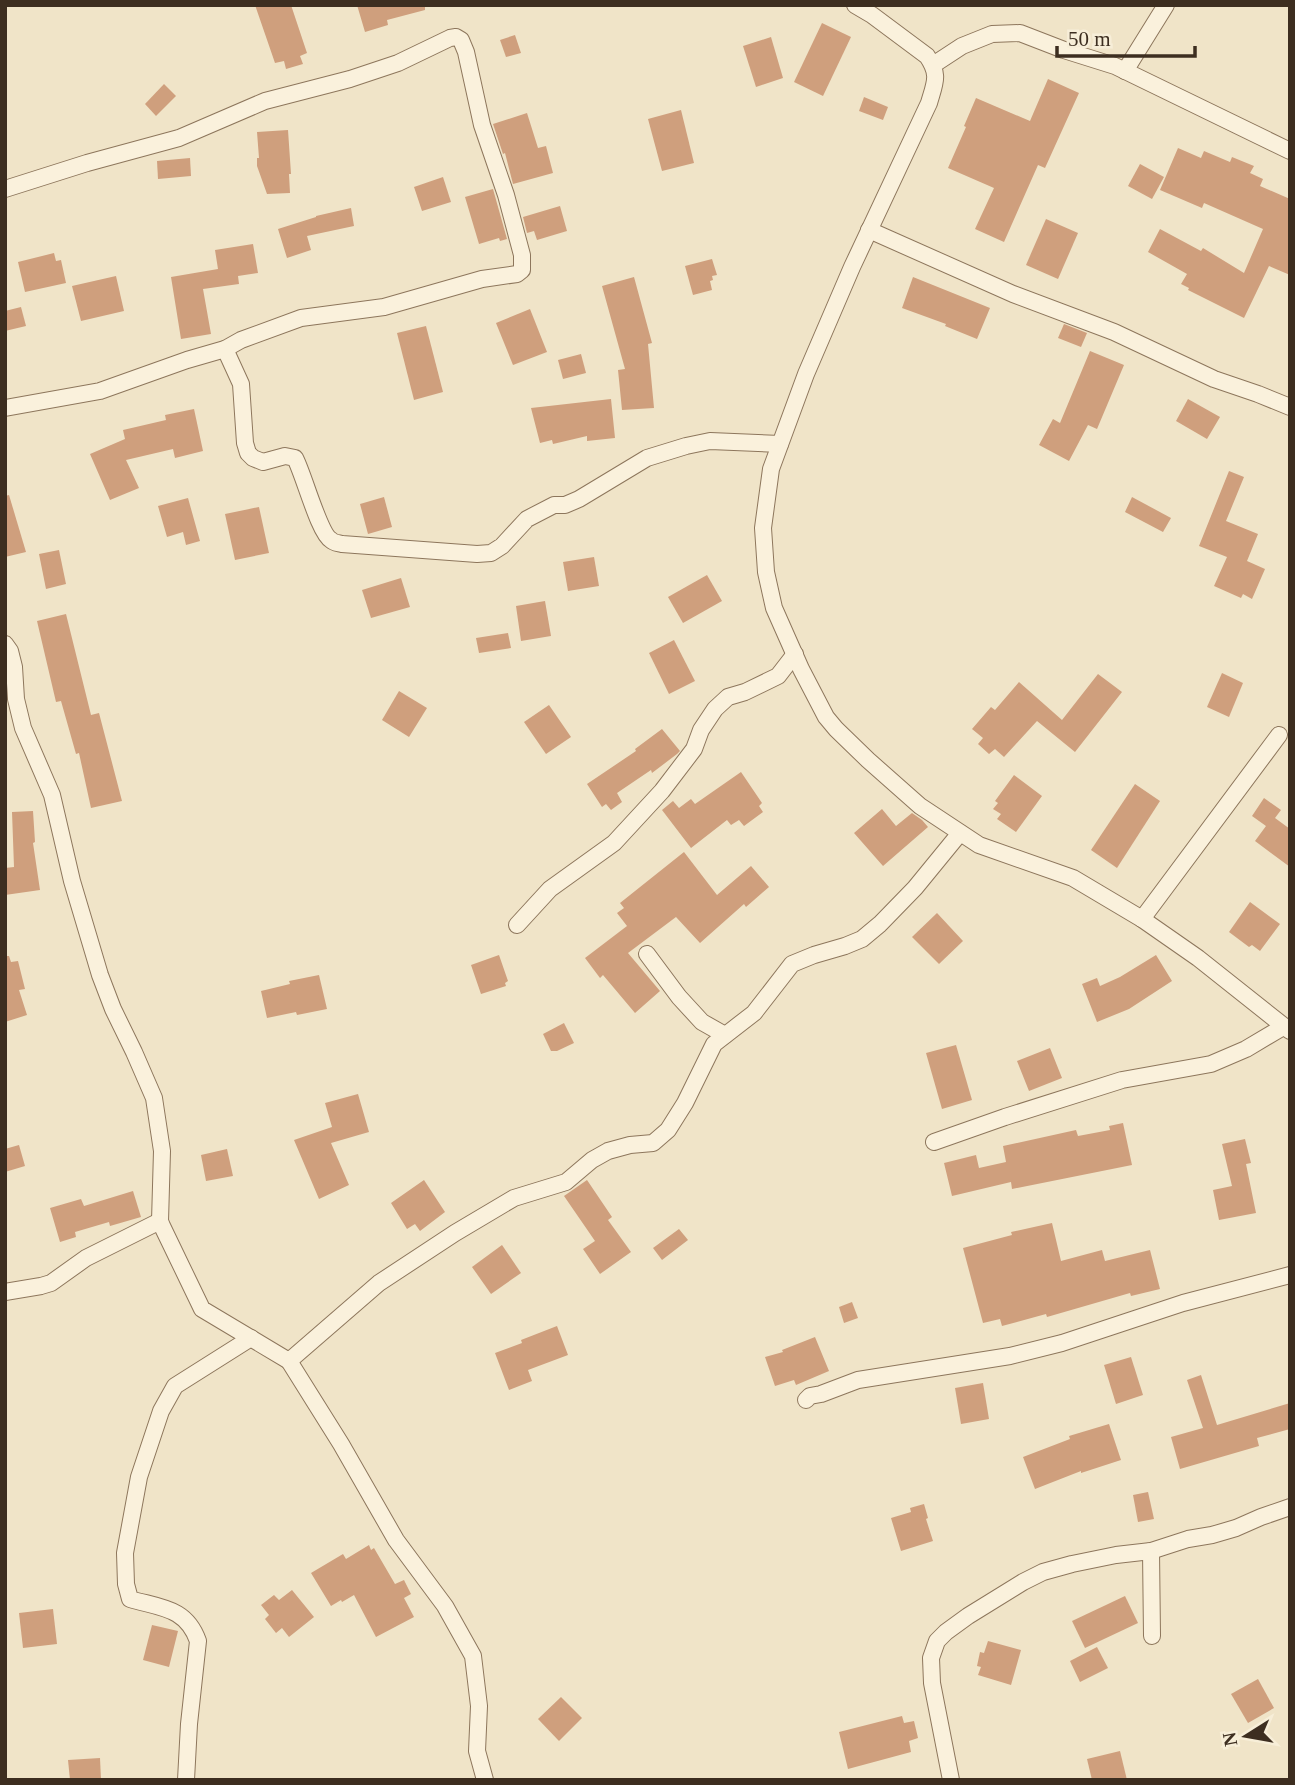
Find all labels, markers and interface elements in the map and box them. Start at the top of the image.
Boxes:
scale bar [1057,14,1195,58]
text: 50 m [1068,27,1111,51]
north arrow [1211,1701,1281,1771]
text: N [1218,1730,1241,1748]

